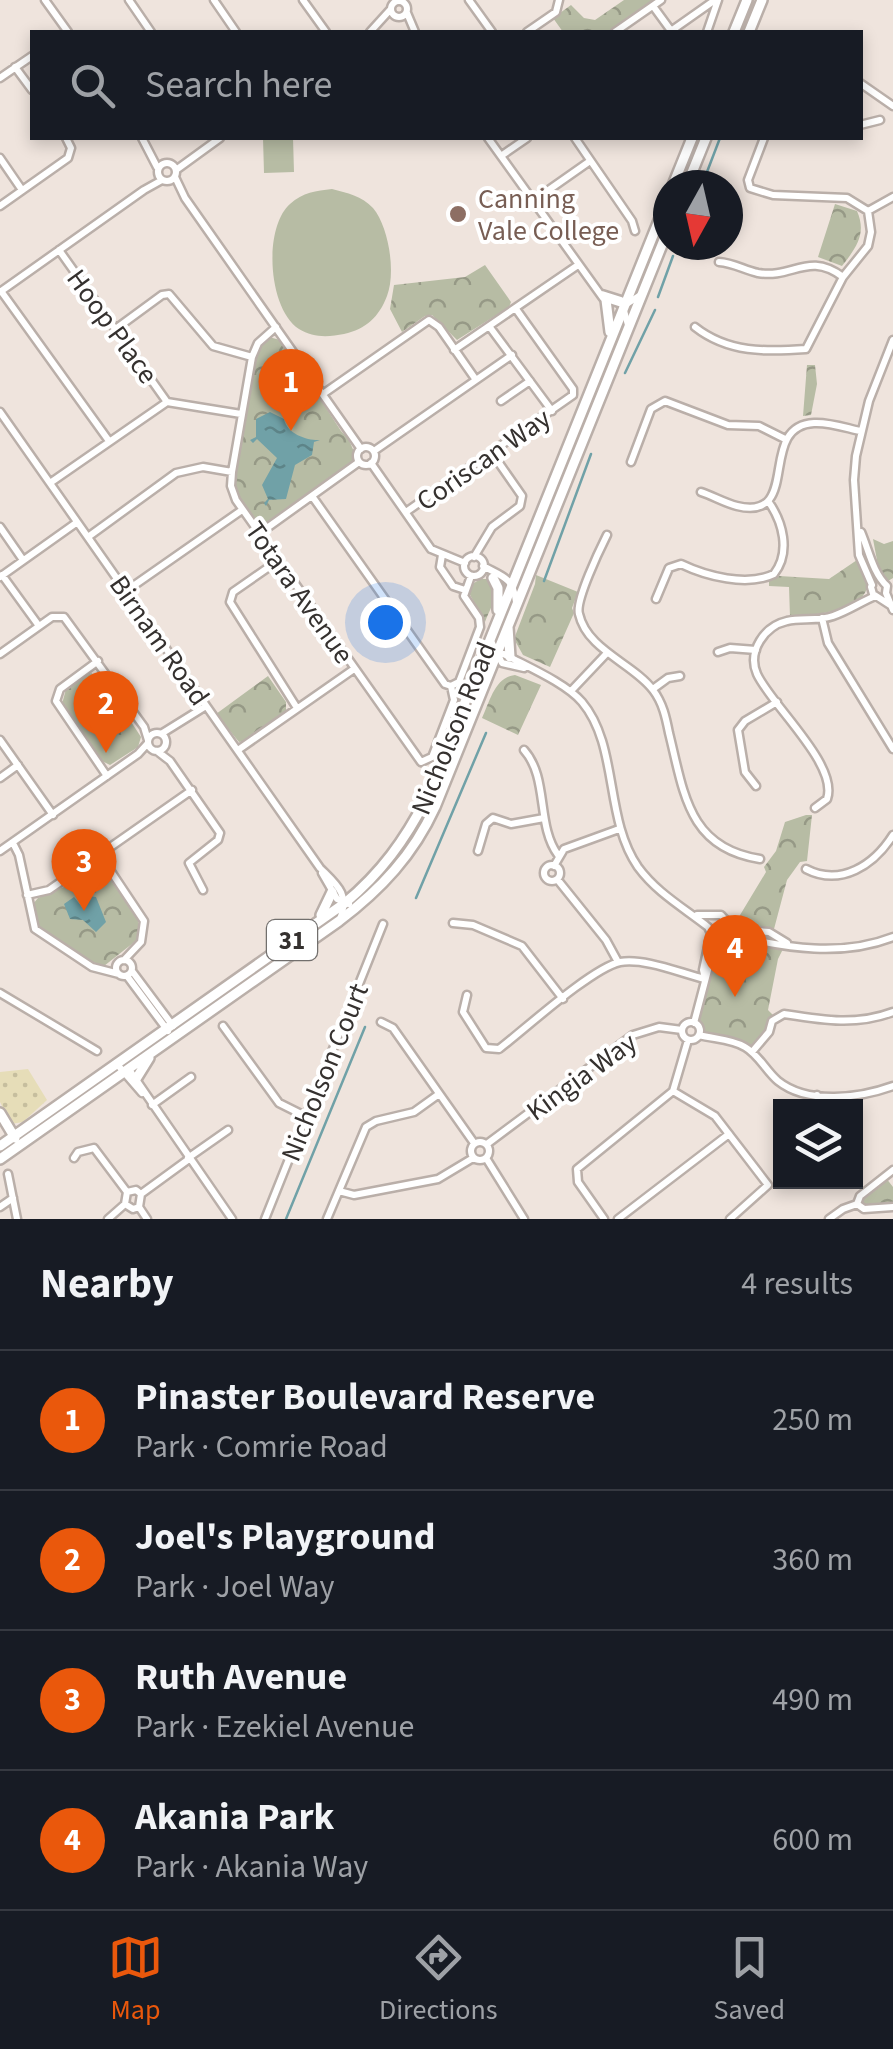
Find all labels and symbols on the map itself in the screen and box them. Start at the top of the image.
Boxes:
north arrow [653,170,743,260]
place label: Canning Vale College [478,179,619,251]
marker: Canning Vale College [447,203,469,225]
street label: Hoop Place [57,261,167,392]
pin: 1 [258,348,324,431]
street label: Coriscan Way [408,399,559,521]
street label: Totara Avenue [235,513,363,672]
street label: Birnam Road [99,567,219,714]
your location [360,597,411,648]
street label: Nicholson Road [401,636,507,821]
pin: 2 [74,670,138,753]
pin: 3 [52,828,116,911]
pin: 4 [702,914,768,997]
road number: 31 [267,920,317,960]
street label: Nicholson Court [271,977,379,1167]
street label: Kingia Way [518,1023,645,1131]

